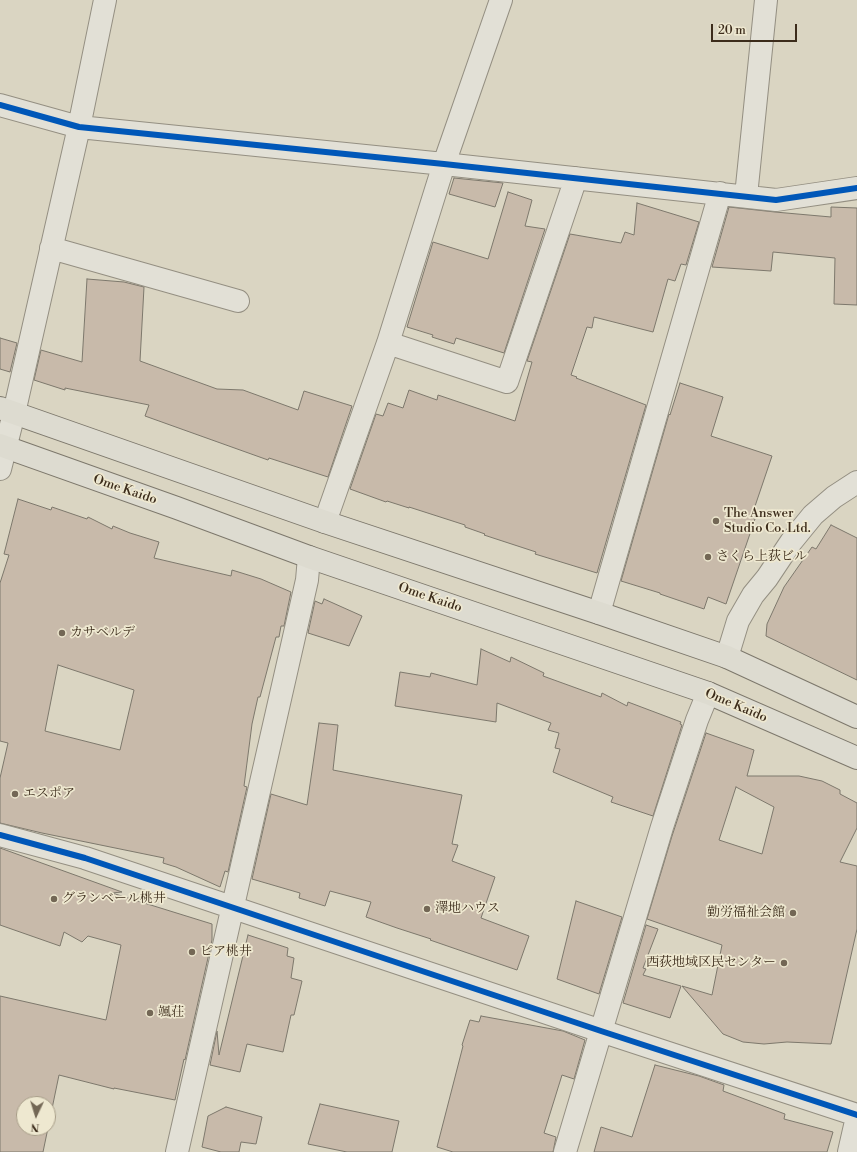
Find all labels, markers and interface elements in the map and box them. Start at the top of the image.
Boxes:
scale bar [713,16,799,42]
text: 20 m [718,23,746,38]
street label: Ome Kaido [91,472,159,508]
place label: The Answer Studio Co. Ltd. [724,506,811,537]
marker: The Answer Studio Co. Ltd. [711,516,721,526]
place label: さくら上荻ビル [716,549,807,565]
marker: さくら上荻ビル [703,552,713,562]
street label: Ome Kaido [396,580,464,616]
place label: カサベルデ [70,625,135,641]
marker: カサベルデ [57,628,67,638]
street label: Ome Kaido [702,686,770,726]
place label: エスポア [23,786,75,802]
marker: エスポア [10,789,20,799]
place label: グランベール桃井 [62,891,166,907]
marker: グランベール桃井 [49,894,59,904]
place label: 澤地ハウス [435,901,500,917]
marker: 澤地ハウス [422,904,432,914]
place label: 勤労福祉会館 [707,905,785,921]
marker: 勤労福祉会館 [788,908,798,918]
place label: ピア桃井 [200,944,252,960]
marker: ピア桃井 [187,947,197,957]
place label: 西荻地域区民センター [646,955,776,971]
marker: 西荻地域区民センター [779,958,789,968]
place label: 颯荘 [158,1005,184,1021]
marker: 颯荘 [145,1008,155,1018]
north arrow [16,1096,56,1136]
text: N [30,1120,40,1134]

